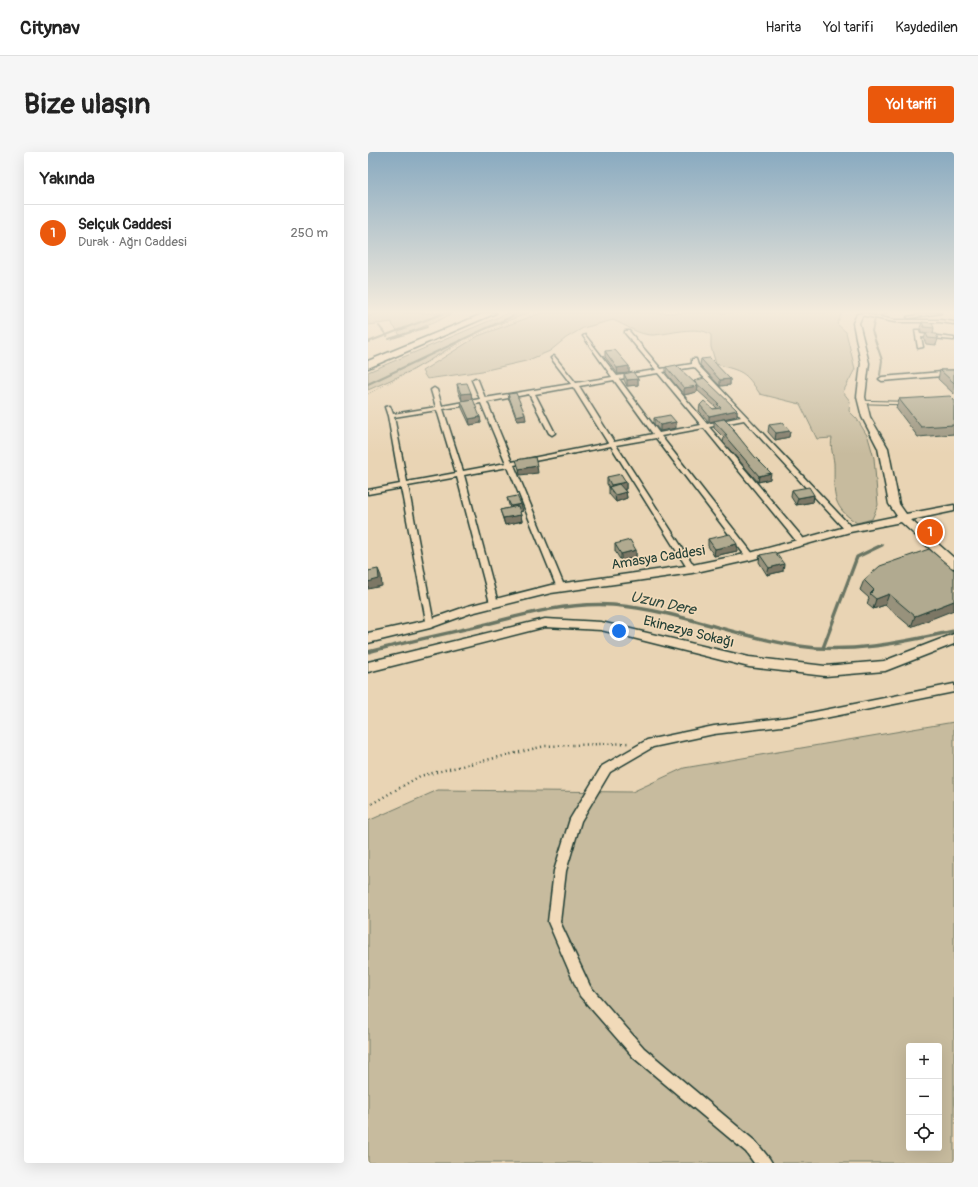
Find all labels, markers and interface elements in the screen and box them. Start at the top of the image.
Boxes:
text: Citynav [20,16,80,40]
text: Harita [765,19,801,36]
text: Yol tarifi [823,19,873,36]
text: Kaydedilen [895,19,958,36]
button: Yol tarifi [868,86,954,123]
text: Bize ulaşın [24,87,150,122]
text: Yakında [40,168,95,189]
text: Selçuk Caddesi [78,215,171,234]
text: 1 [50,225,56,241]
text: 250 m [290,225,328,241]
text: Durak · Ağrı Caddesi [78,234,187,250]
pin: 1 [917,517,943,547]
street label: Amasya Caddesi [610,542,706,573]
water label: Uzun Dere [628,587,699,620]
street label: Ekinezya Sokağı [642,612,736,651]
your location [609,621,629,641]
map controls [906,1043,942,1151]
button: + [906,1043,942,1079]
button: − [906,1079,942,1115]
button: locate [906,1115,942,1151]

